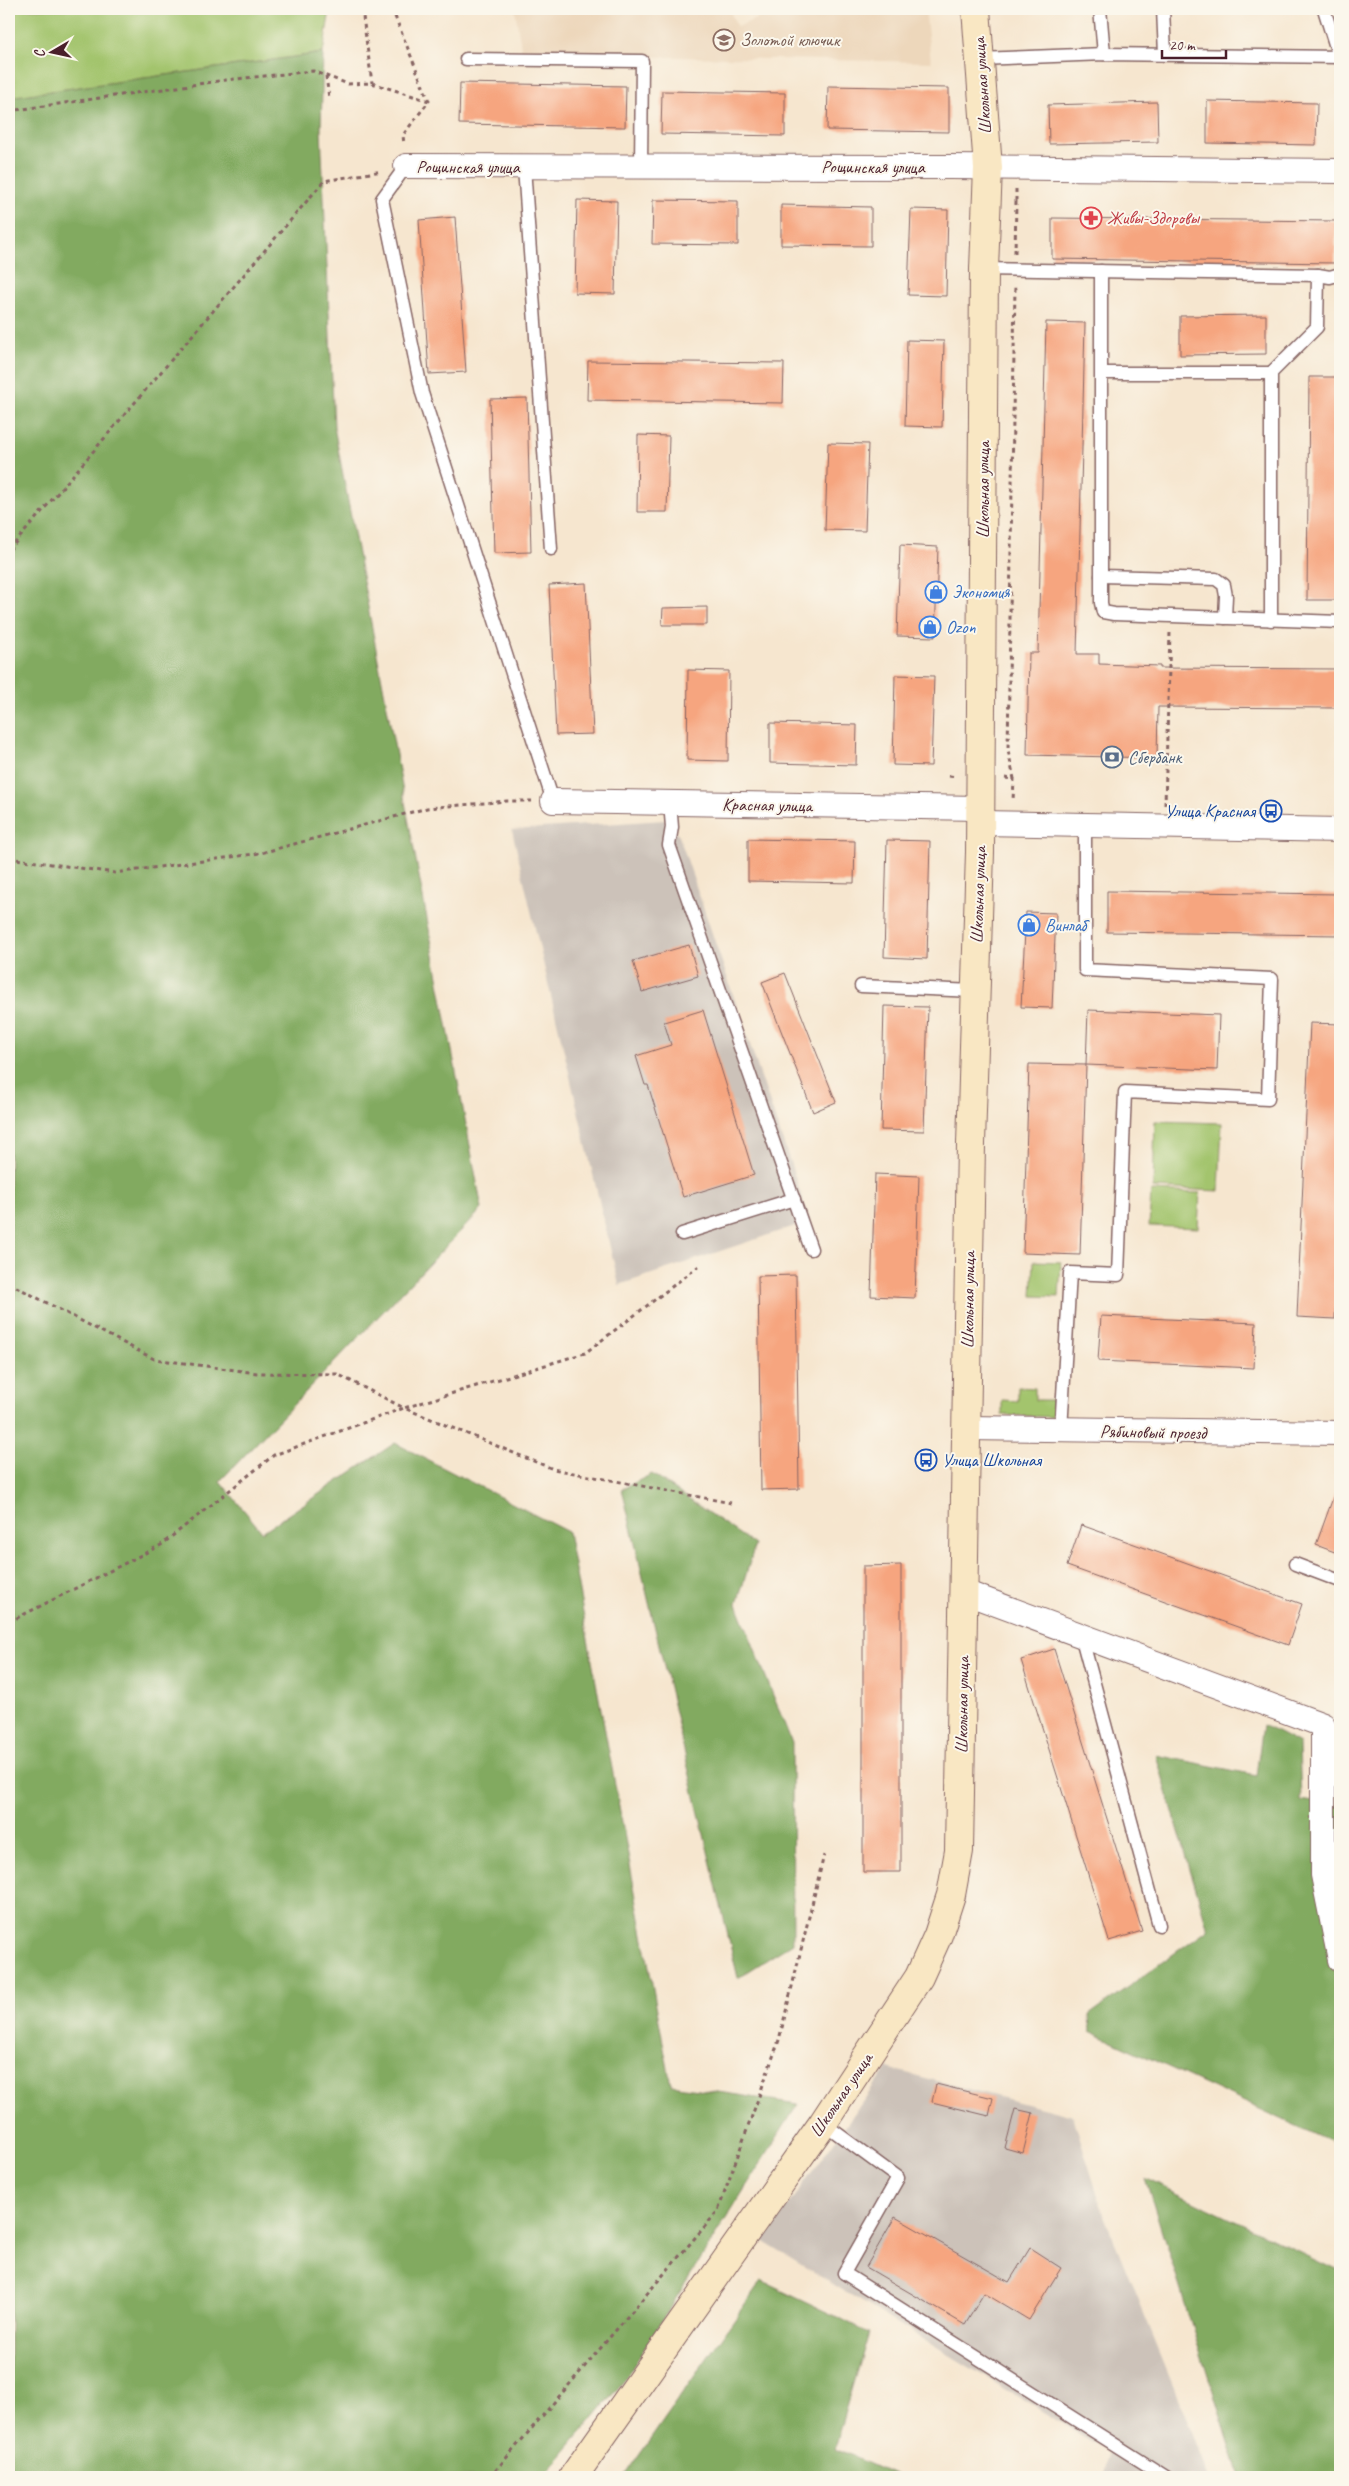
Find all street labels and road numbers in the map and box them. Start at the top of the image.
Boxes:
street label: Школьная улица [968,35,996,135]
street label: Рощинская улица [416,156,521,178]
street label: Рощинская улица [821,156,926,178]
street label: Школьная улица [972,440,994,539]
street label: Красная улица [722,793,814,817]
street label: Школьная улица [965,844,991,944]
street label: Школьная улица [956,1250,980,1349]
street label: Рябиновый проезд [1100,1420,1208,1444]
street label: Школьная улица [950,1655,974,1754]
street label: Школьная улица [805,2047,878,2141]

